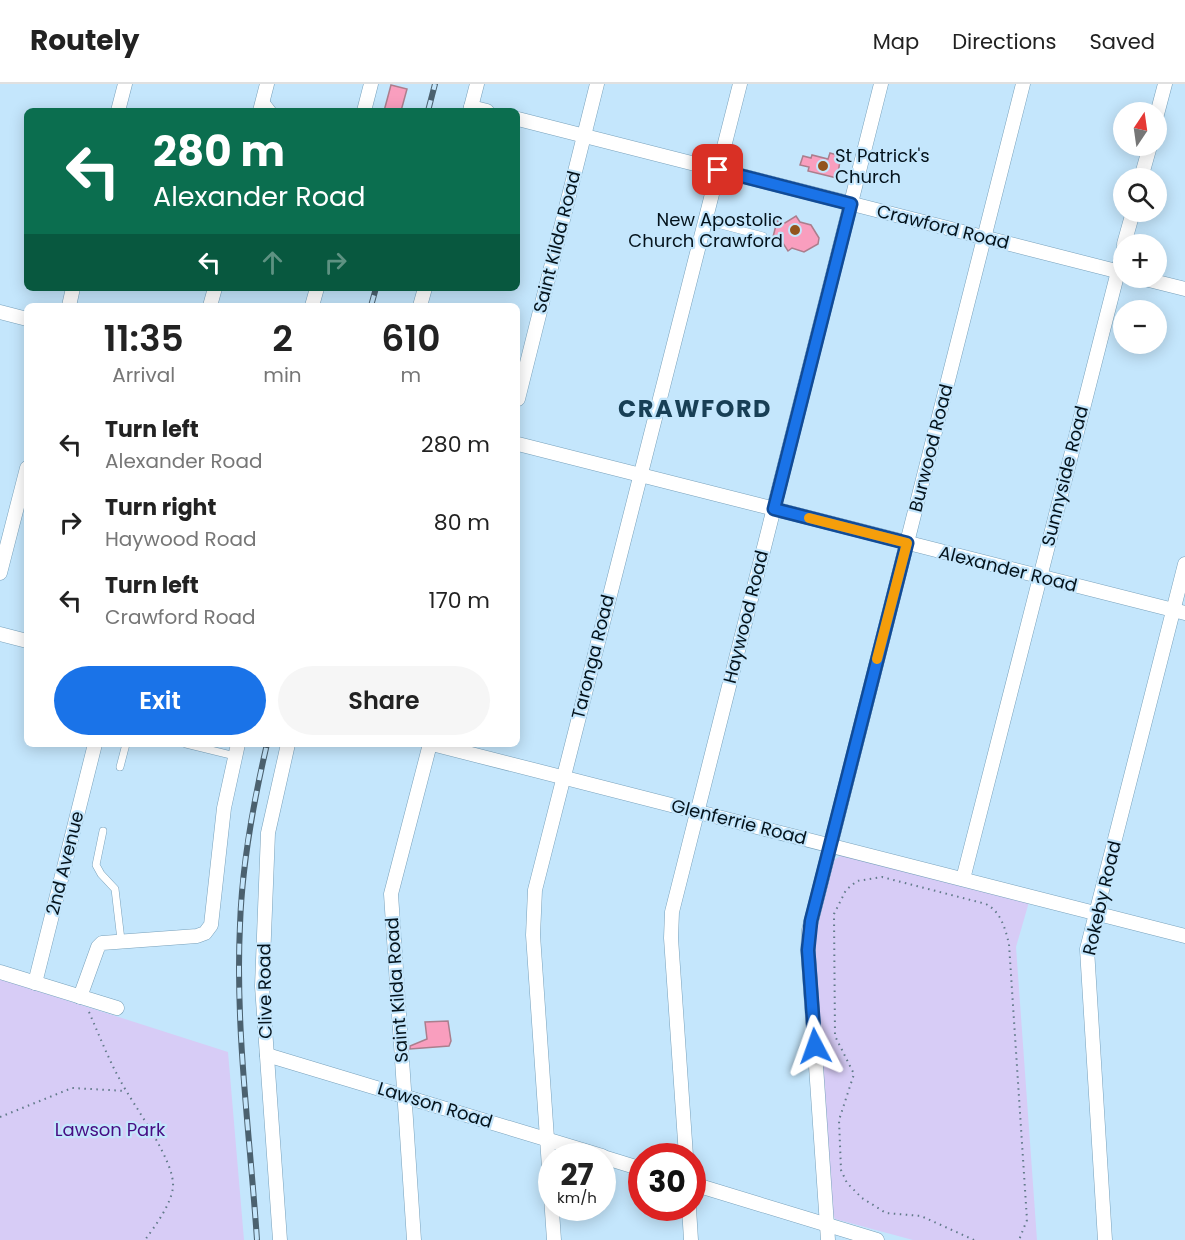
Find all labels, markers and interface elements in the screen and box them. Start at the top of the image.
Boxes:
text: Routely [30,21,140,60]
text: Map [873,27,919,56]
text: Directions [952,27,1056,56]
text: Saved [1089,27,1155,56]
north arrow [1113,102,1167,156]
map controls [1113,102,1167,354]
text: 280 m [153,122,285,181]
icon: left [54,132,132,210]
place label: St Patrick's Church [835,143,930,189]
pin [692,144,743,195]
icon: arrive [701,153,734,186]
marker: St Patrick's Church [816,159,830,173]
street label: Saint Kilda Road [527,168,586,316]
button: search [1113,168,1167,222]
text: Alexander Road [153,178,366,215]
street label: Crawford Road [874,198,1012,255]
place label: New Apostolic Church Crawford [628,207,783,253]
marker: New Apostolic Church Crawford [788,223,802,237]
button: + [1113,234,1167,288]
icon: left [193,246,226,279]
icon: ahead [256,246,289,279]
icon: right [319,246,352,279]
button: − [1113,300,1167,354]
text: 11:35 [104,313,184,364]
text: 2 [272,313,293,364]
text: 610 [381,313,440,364]
text: Arrival [112,361,175,389]
text: min [263,361,302,389]
text: m [401,361,421,389]
street label: Burwood Road [903,381,958,514]
district label: CRAWFORD [618,392,772,425]
street label: Sunnyside Road [1035,403,1094,549]
text: Turn left [105,414,199,445]
icon: left [54,428,87,461]
text: 280 m [421,429,490,460]
text: Alexander Road [105,447,262,475]
text: Turn right [105,492,216,523]
icon: right [54,506,87,539]
text: 80 m [434,507,490,538]
text: Haywood Road [105,525,256,553]
street label: Alexander Road [936,539,1080,598]
street label: Haywood Road [717,548,774,686]
text: Turn left [105,570,199,601]
icon: left [54,584,87,617]
text: 170 m [429,585,490,616]
street label: Taronga Road [565,592,620,722]
text: Crawford Road [105,603,256,631]
button: Exit [54,666,266,735]
button: Share [278,666,490,735]
street label: Glenferrie Road [669,793,809,850]
street label: 2nd Avenue [40,808,90,918]
street label: Rokeby Road [1076,838,1127,958]
street label: Saint Kilda Road [379,917,414,1064]
street label: Clive Road [251,943,278,1039]
position arrow [783,1014,847,1078]
street label: Lawson Road [375,1075,496,1134]
park label: Lawson Park [55,1117,166,1142]
speed limit sign: 30 [628,1143,706,1221]
text: 27 [560,1153,594,1196]
text: km/h [557,1187,597,1208]

